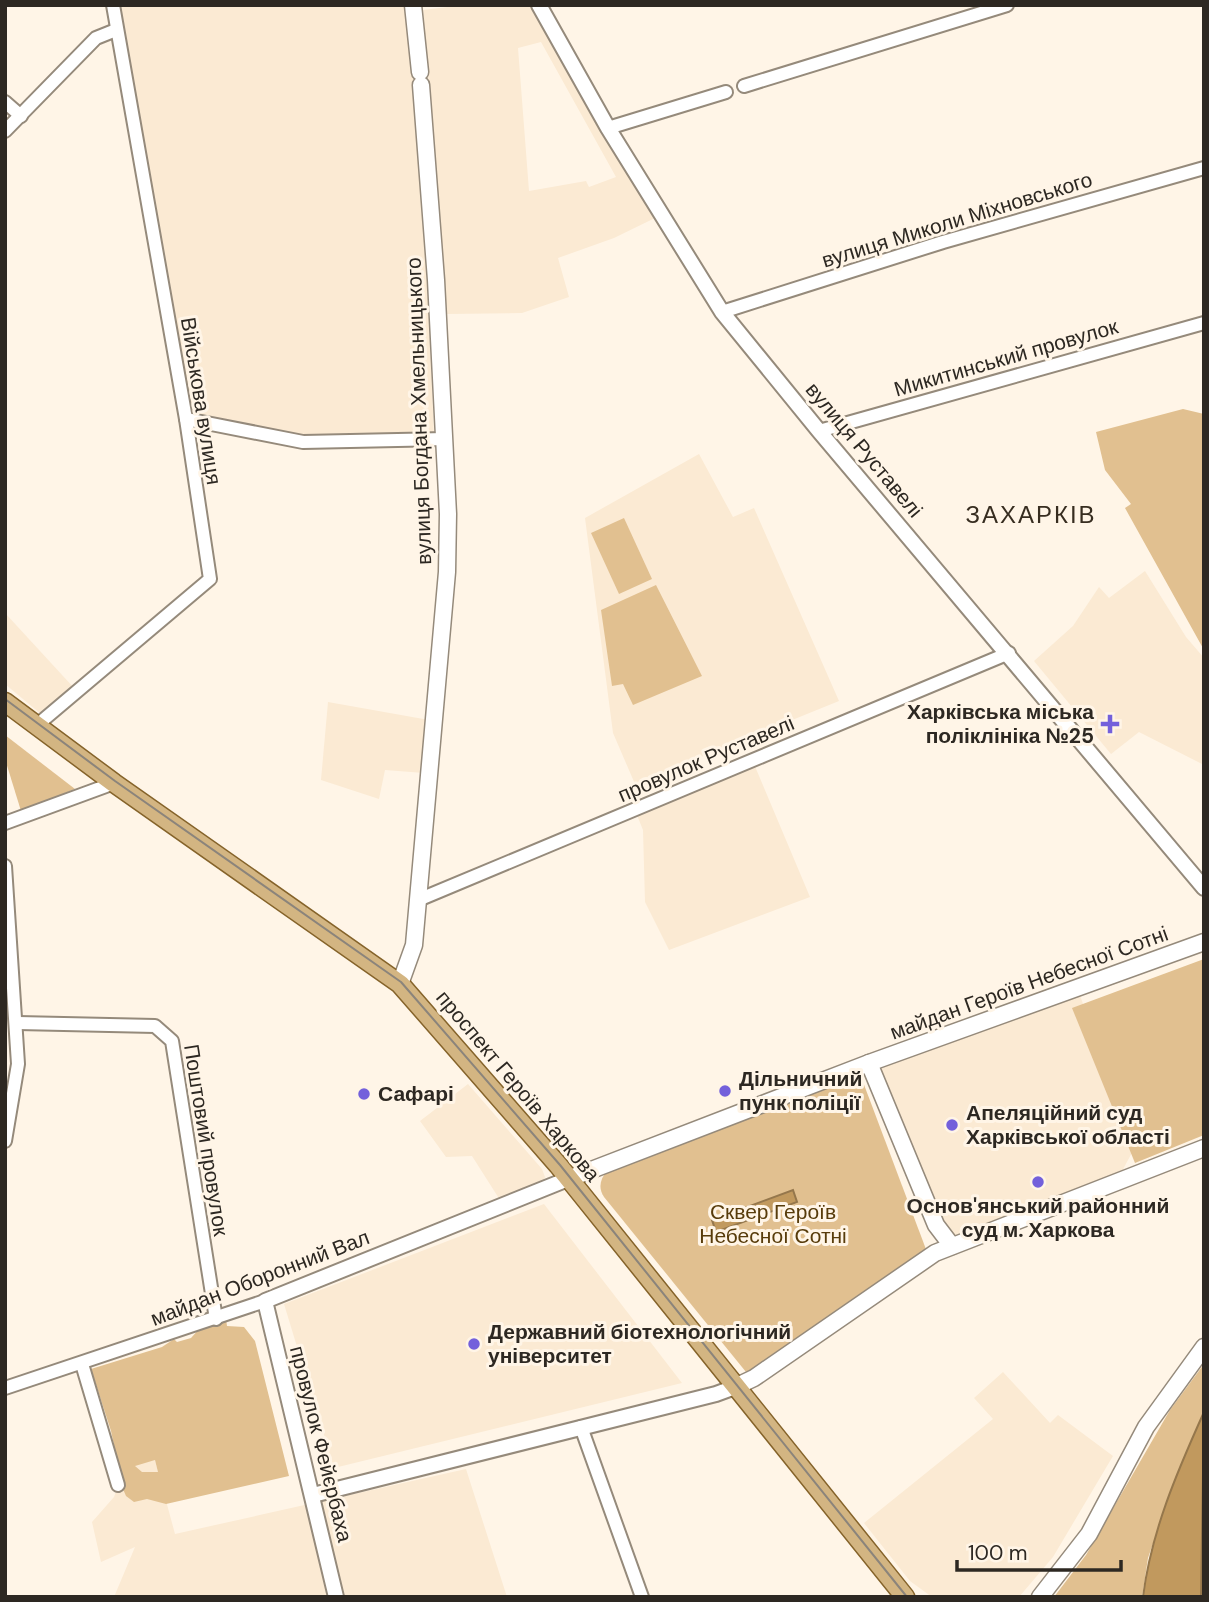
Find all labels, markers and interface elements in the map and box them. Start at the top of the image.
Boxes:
street label: вулиця Миколи Міхновського [818,165,1096,275]
street label: вулиця Богдана Хмельницького [400,257,438,565]
street label: Микитинський провулок [891,312,1122,403]
street label: Військова вулиця [174,315,228,487]
street label: вулиця Руставелі [799,377,929,523]
district label: ЗАХАРКІВ [965,499,1097,530]
place label: Харківська міська поліклініка №25 [907,698,1094,750]
street label: провулок Руставелі [614,709,798,809]
marker: Харківська міська поліклініка №25 [1100,714,1120,734]
street label: майдан Героїв Небесної Сотні [886,920,1172,1046]
street label: проспект Героїв Харкова [430,984,607,1188]
street label: Поштовий провулок [177,1042,235,1239]
place label: Дільничний пунк поліції [739,1065,862,1117]
place label: Сафарі [378,1080,454,1108]
marker: Дільничний пунк поліції [717,1083,733,1099]
marker: Сафарі [356,1086,372,1102]
place label: Апеляційний суд Харківської області [966,1099,1170,1151]
marker: Апеляційний суд Харківської області [944,1117,960,1133]
marker: Основ'янський районний суд м. Харкова [1030,1174,1046,1190]
place label: Основ'янський районний суд м. Харкова [907,1192,1169,1244]
park label: Сквер Героїв Небесної Сотні [699,1198,847,1250]
street label: майдан Оборонний Вал [146,1223,374,1333]
place label: Державний біотехнологічний університет [488,1318,791,1370]
marker: Державний біотехнологічний університет [466,1336,482,1352]
street label: провулок Фейєрбаха [283,1343,359,1545]
scale bar [957,1528,1122,1572]
text: 100 m [968,1539,1028,1567]

